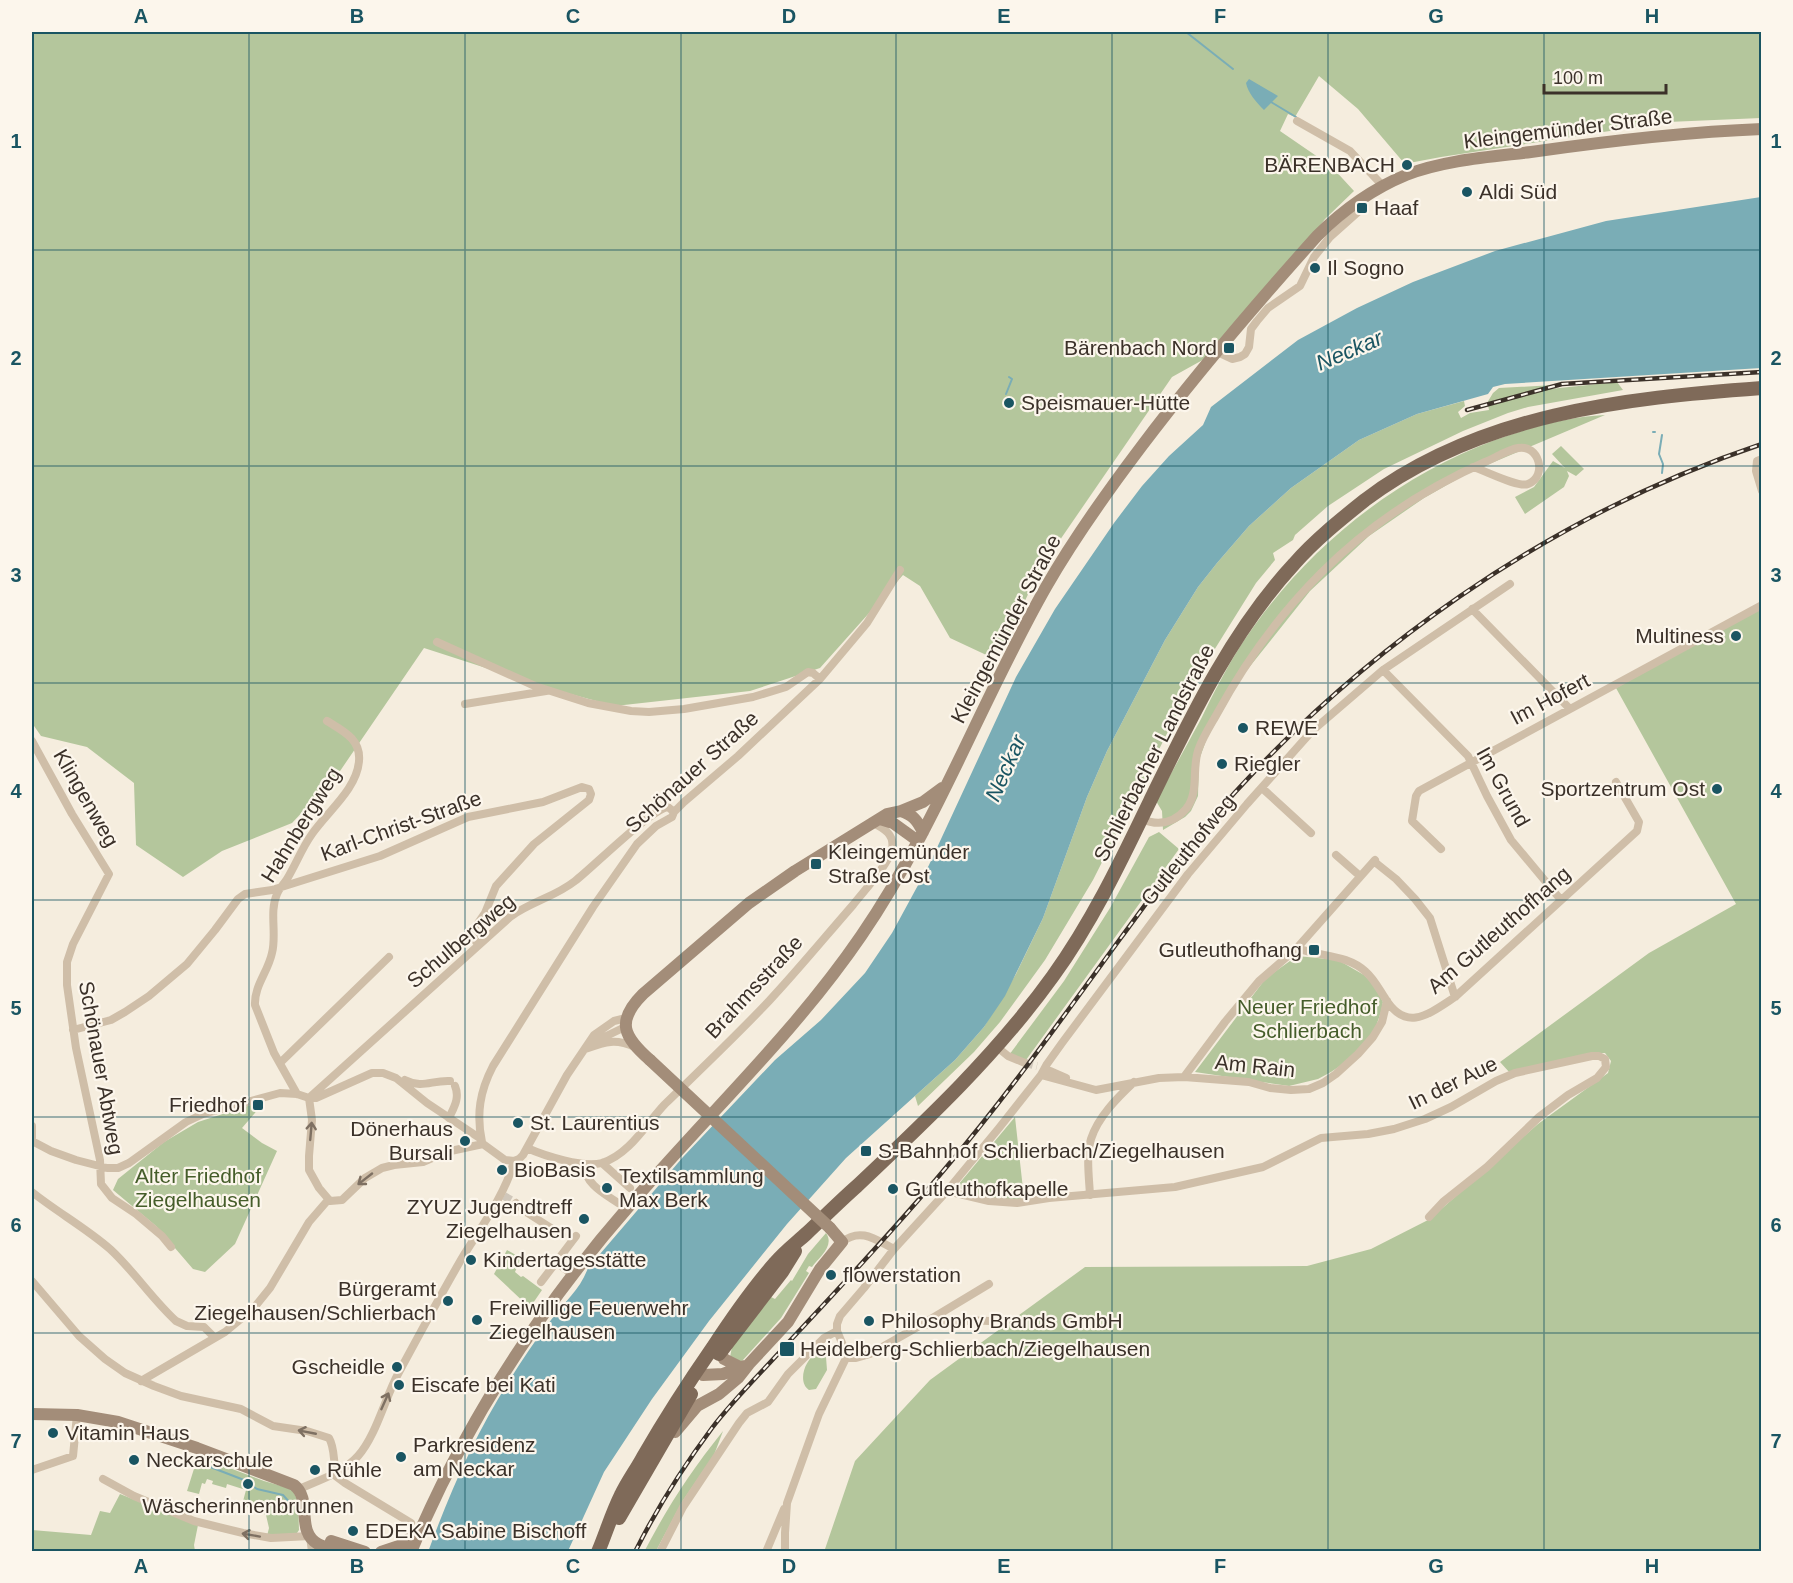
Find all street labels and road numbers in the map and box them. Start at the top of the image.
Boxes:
street label: Kleingemünder Straße [1462,104,1674,153]
street label: Kleingemünder Straße [946,531,1065,727]
street label: Schlierbacher Landstraße [1089,640,1218,865]
street label: Im Hofert [1506,668,1593,729]
street label: Schönauer Straße [621,706,763,837]
street label: Im Grund [1472,743,1535,831]
street label: Klingenweg [49,745,124,851]
street label: Hahnbergweg [256,763,345,886]
street label: Karl-Christ-Straße [317,786,484,865]
street label: Gutleuthofweg [1136,790,1239,910]
street label: Am Gutleuthofhang [1423,862,1575,998]
street label: Schulbergweg [402,889,519,992]
street label: Brahmsstraße [700,931,807,1043]
street label: Schönauer Abtweg [75,979,128,1157]
street label: Am Rain [1214,1050,1296,1081]
street label: In der Aue [1405,1051,1501,1114]

